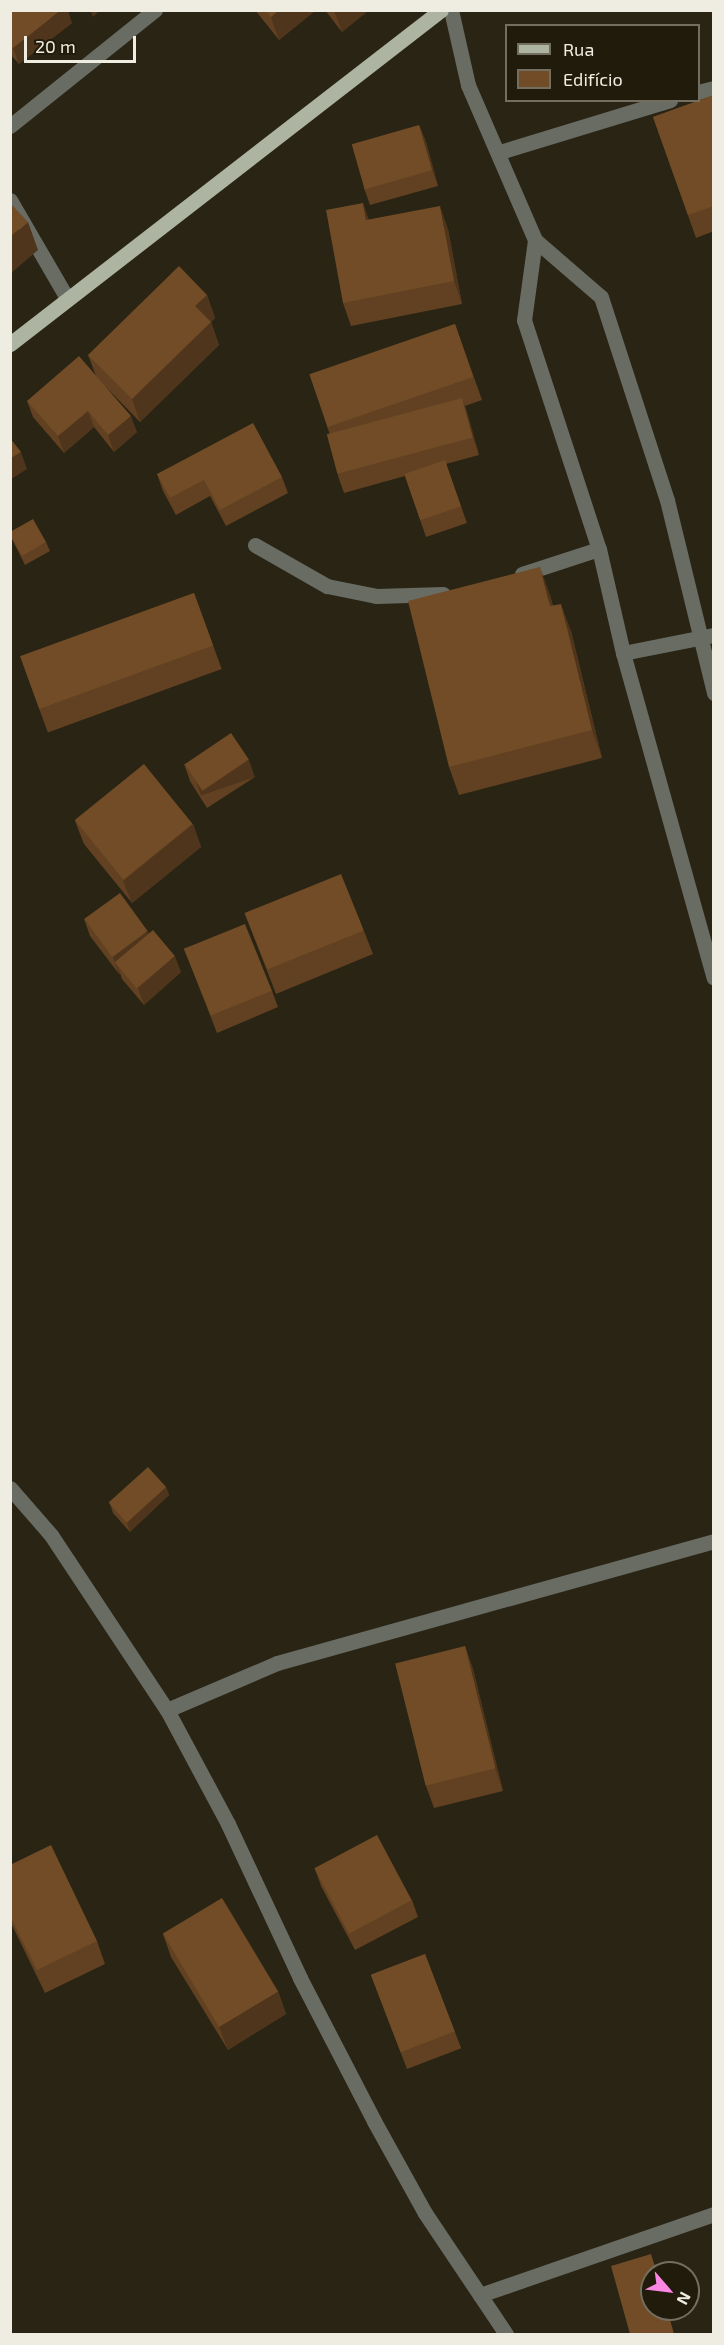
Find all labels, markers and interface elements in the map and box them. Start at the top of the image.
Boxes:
scale bar [27,24,140,62]
legend [505,24,700,102]
text: 20 m [35,35,76,57]
text: Rua [563,38,594,60]
text: Edifício [563,68,623,90]
north arrow [640,2261,700,2321]
text: N [673,2289,696,2308]

